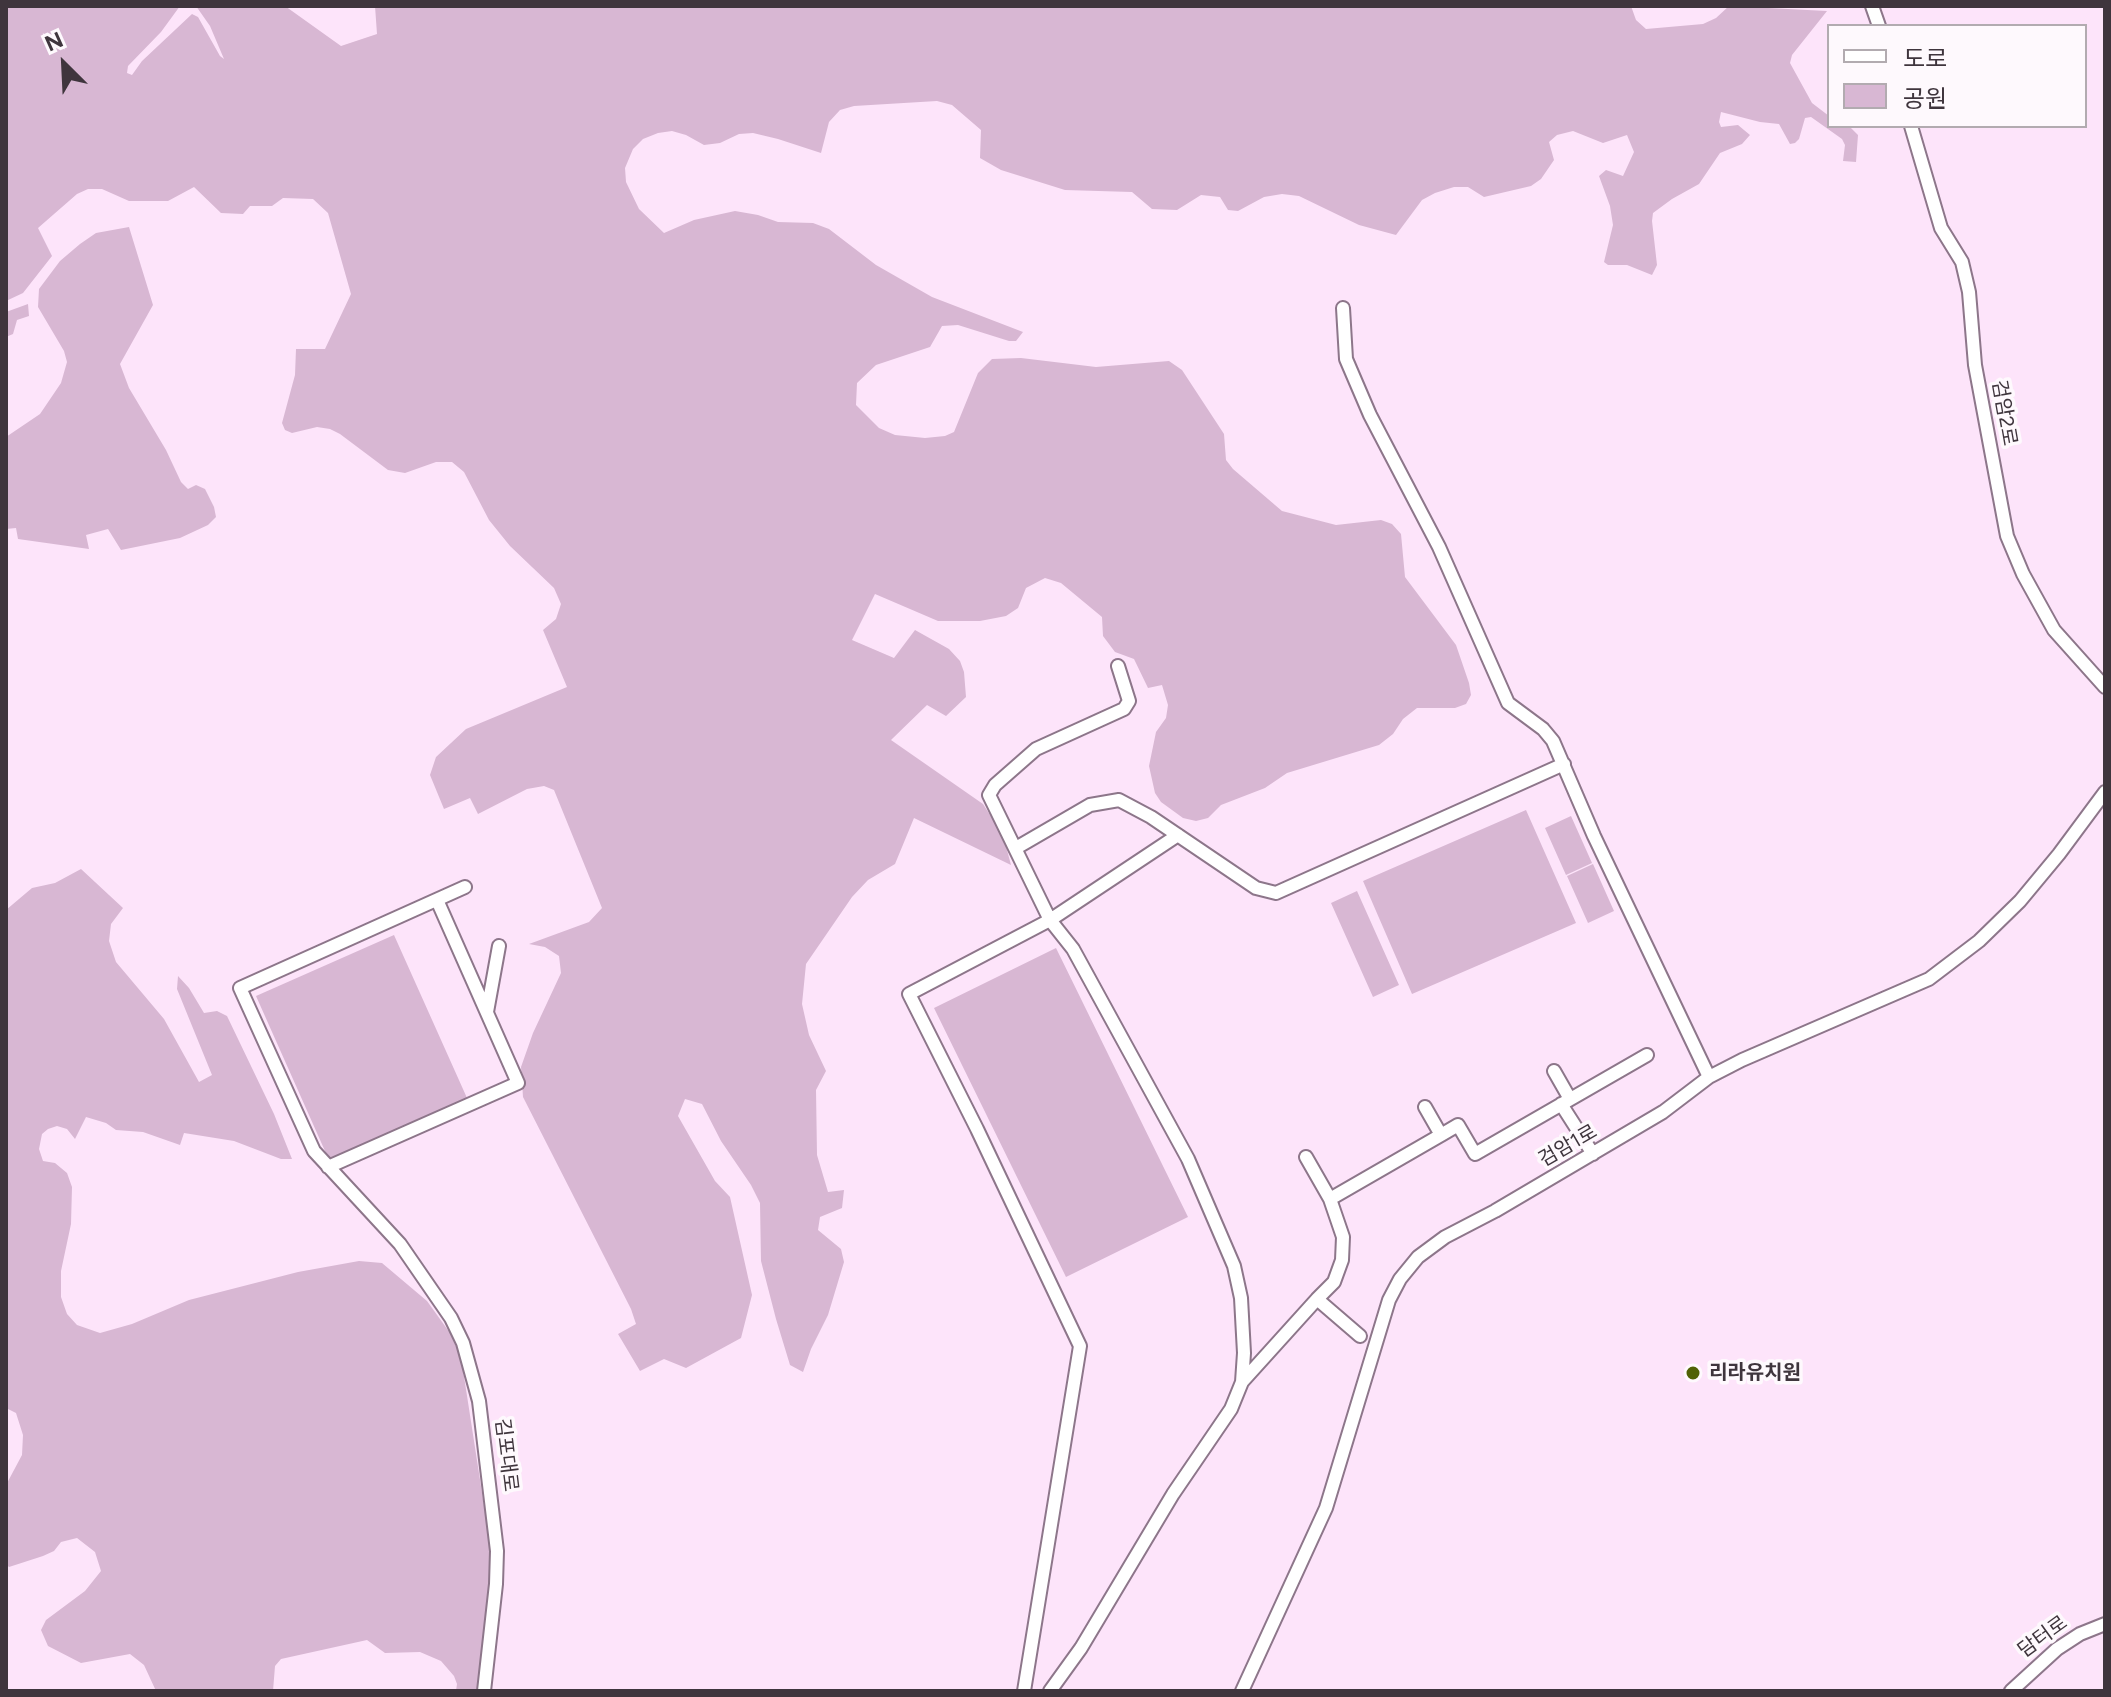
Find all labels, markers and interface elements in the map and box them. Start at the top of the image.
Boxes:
north arrow [24,24,104,104]
legend [1827,24,2087,128]
text: N [41,26,67,57]
text: 도로 [1903,44,1947,73]
text: 공원 [1903,84,1947,113]
street label: 검암2로 [1986,378,2022,448]
street label: 검암1로 [1535,1120,1601,1172]
place label: 리라유치원 [1709,1361,1801,1385]
marker: 리라유치원 [1684,1364,1702,1382]
street label: 김포대로 [490,1417,522,1493]
street label: 담터로 [2014,1611,2072,1663]

